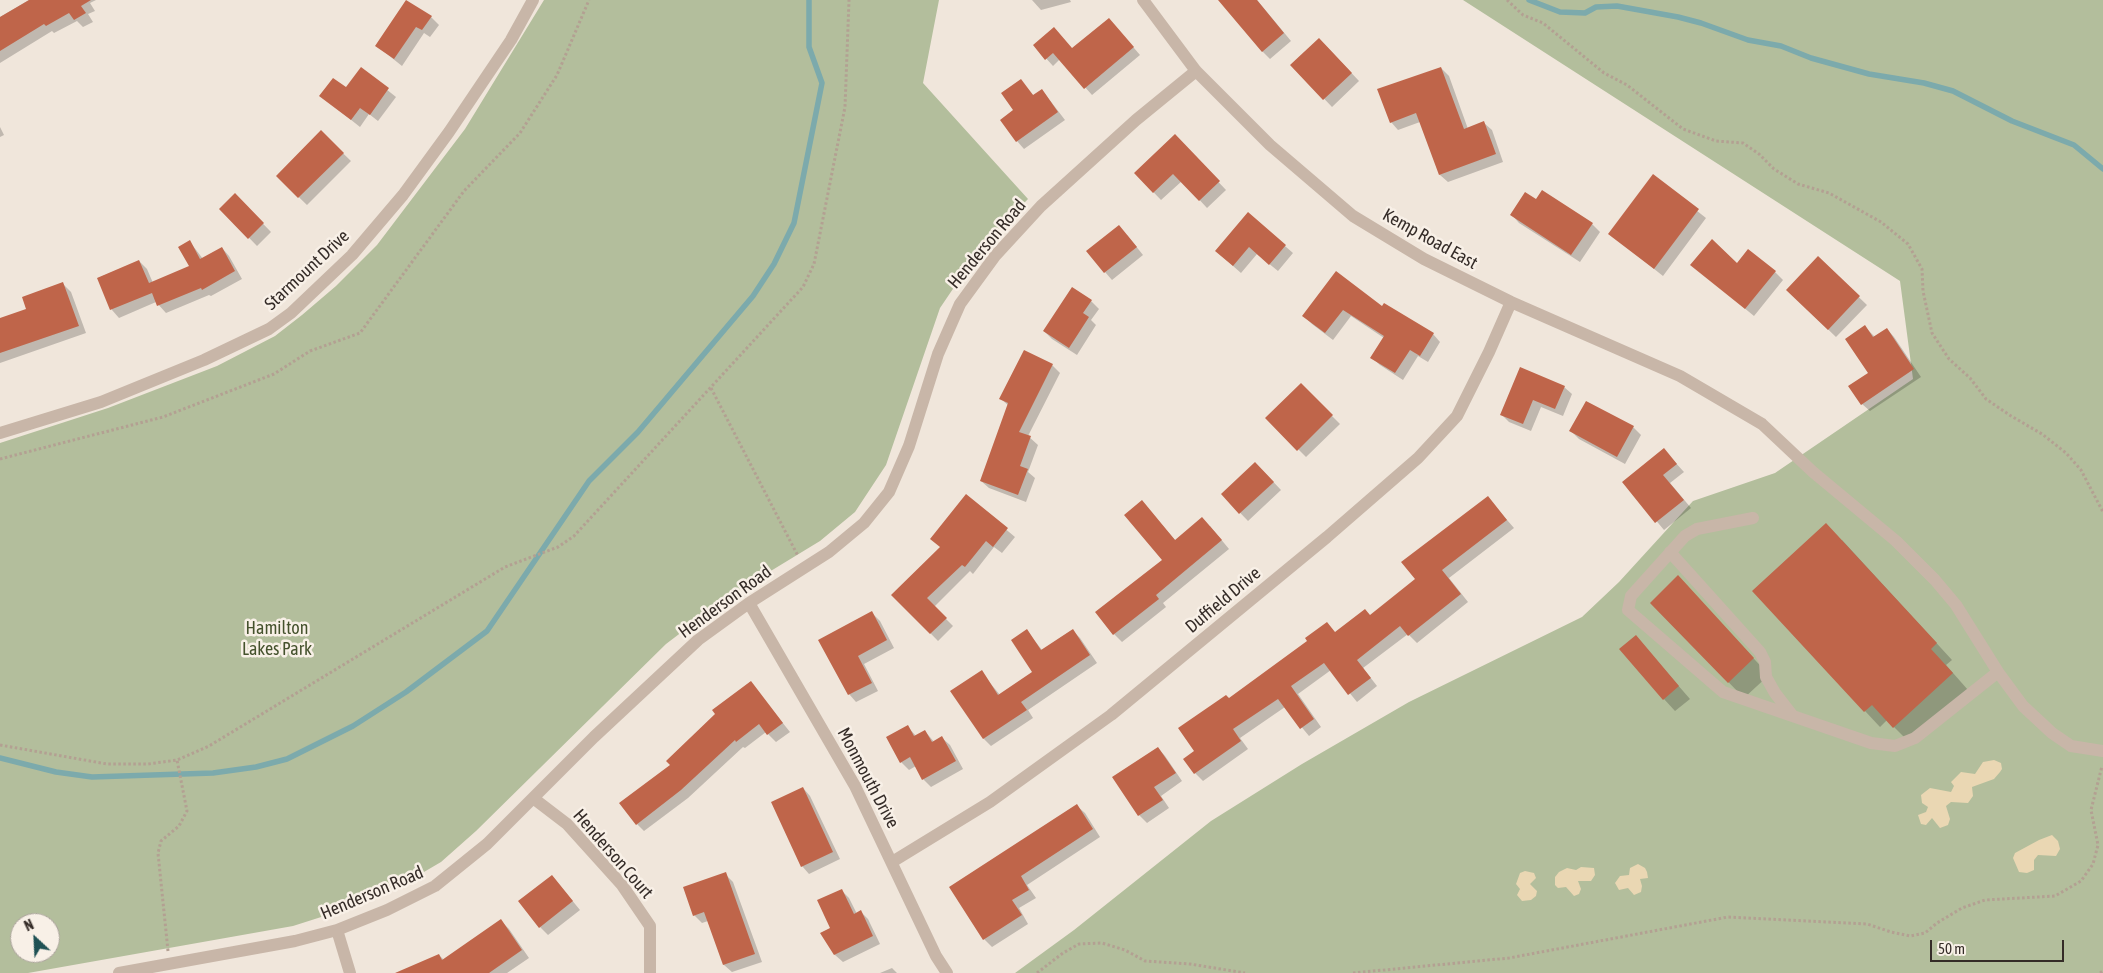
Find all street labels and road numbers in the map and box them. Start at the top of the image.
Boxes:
street label: Henderson Road [943,195,1031,293]
street label: Kemp Road East [1379,204,1481,274]
street label: Starmount Drive [260,225,354,315]
street label: Henderson Road [674,561,776,643]
street label: Duffield Drive [1181,562,1265,638]
street label: Monmouth Drive [832,724,904,832]
street label: Henderson Court [568,805,658,903]
street label: Henderson Road [317,862,427,924]

